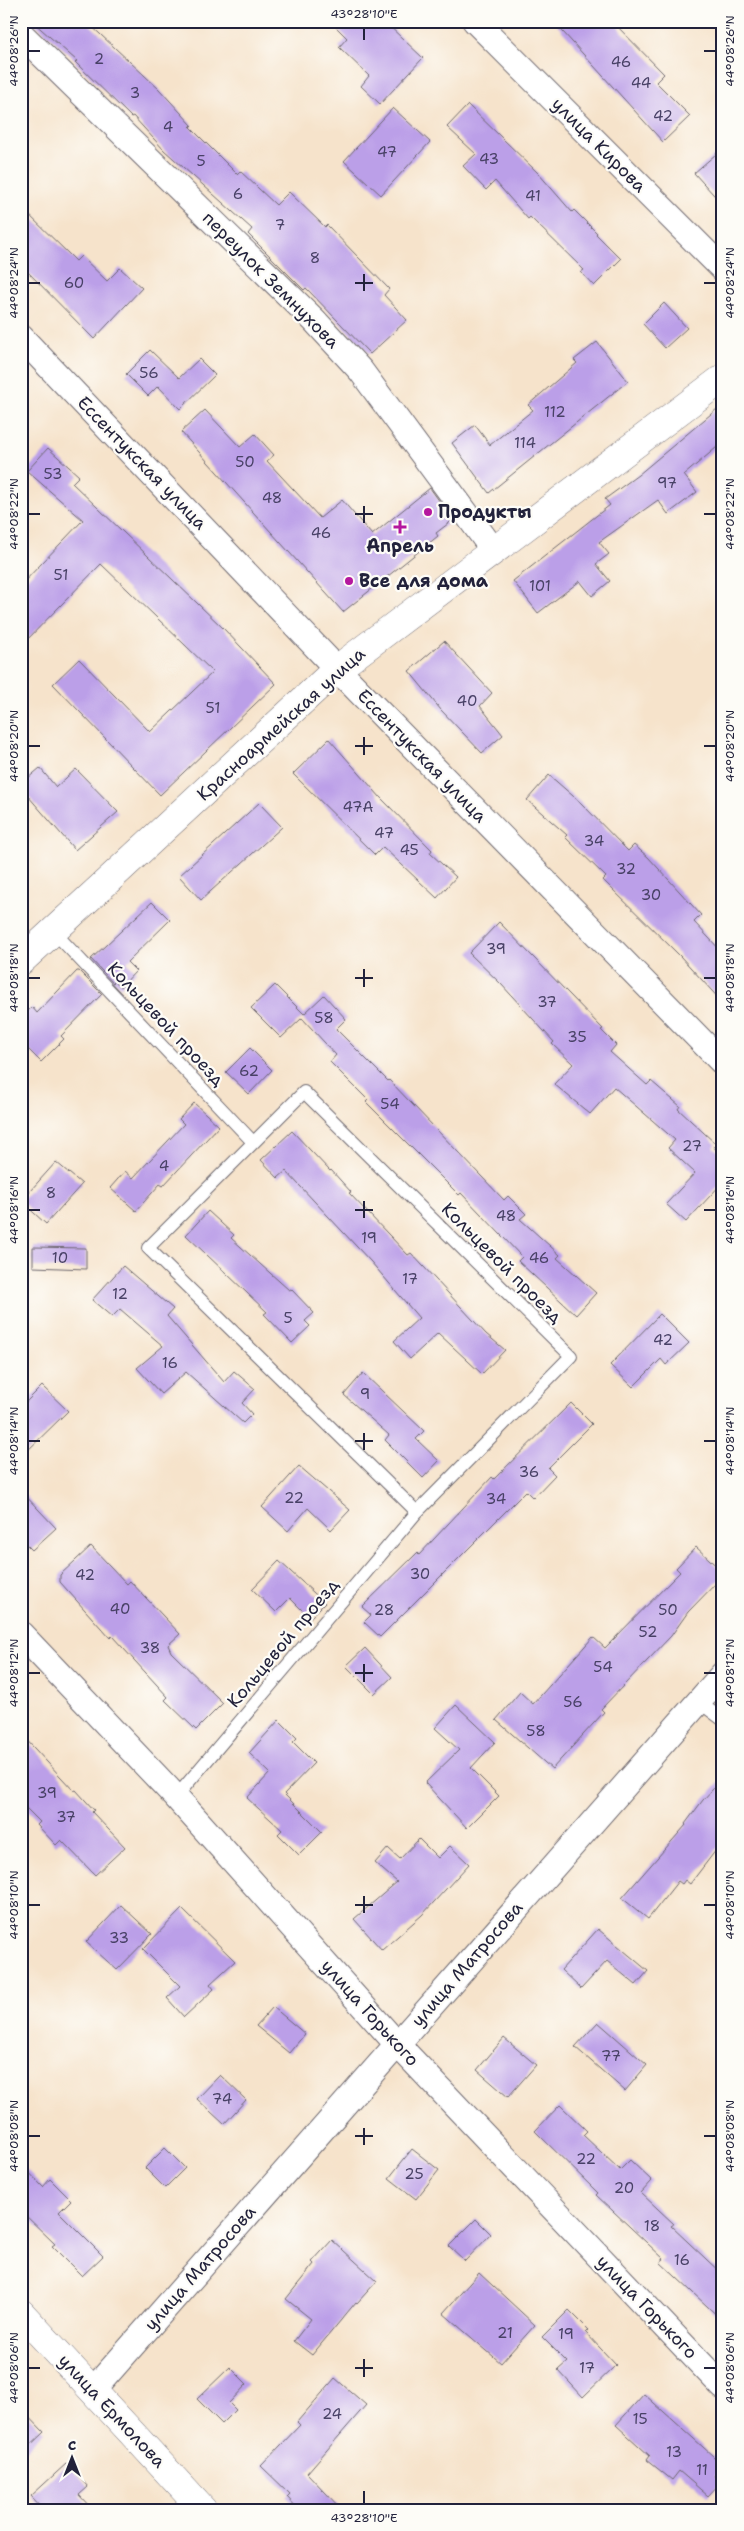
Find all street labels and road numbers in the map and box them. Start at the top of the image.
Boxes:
street label: улица Кирова [546,92,652,198]
street label: переулок Земнухова [197,206,345,354]
street label: Ессентукская улица [72,391,212,535]
street label: Красноармейская улица [192,642,370,806]
street label: Ессентукская улица [352,684,492,828]
street label: Кольцевой проезд [102,957,230,1092]
street label: Кольцевой проезд [436,1197,568,1329]
street label: Кольцевой проезд [222,1573,345,1713]
street label: улица Матросова [406,1896,528,2032]
street label: улица Горького [316,1955,424,2071]
street label: улица Матросова [139,2200,261,2336]
street label: улица Горького [591,2250,703,2364]
street label: улица Ермолова [53,2349,171,2473]

